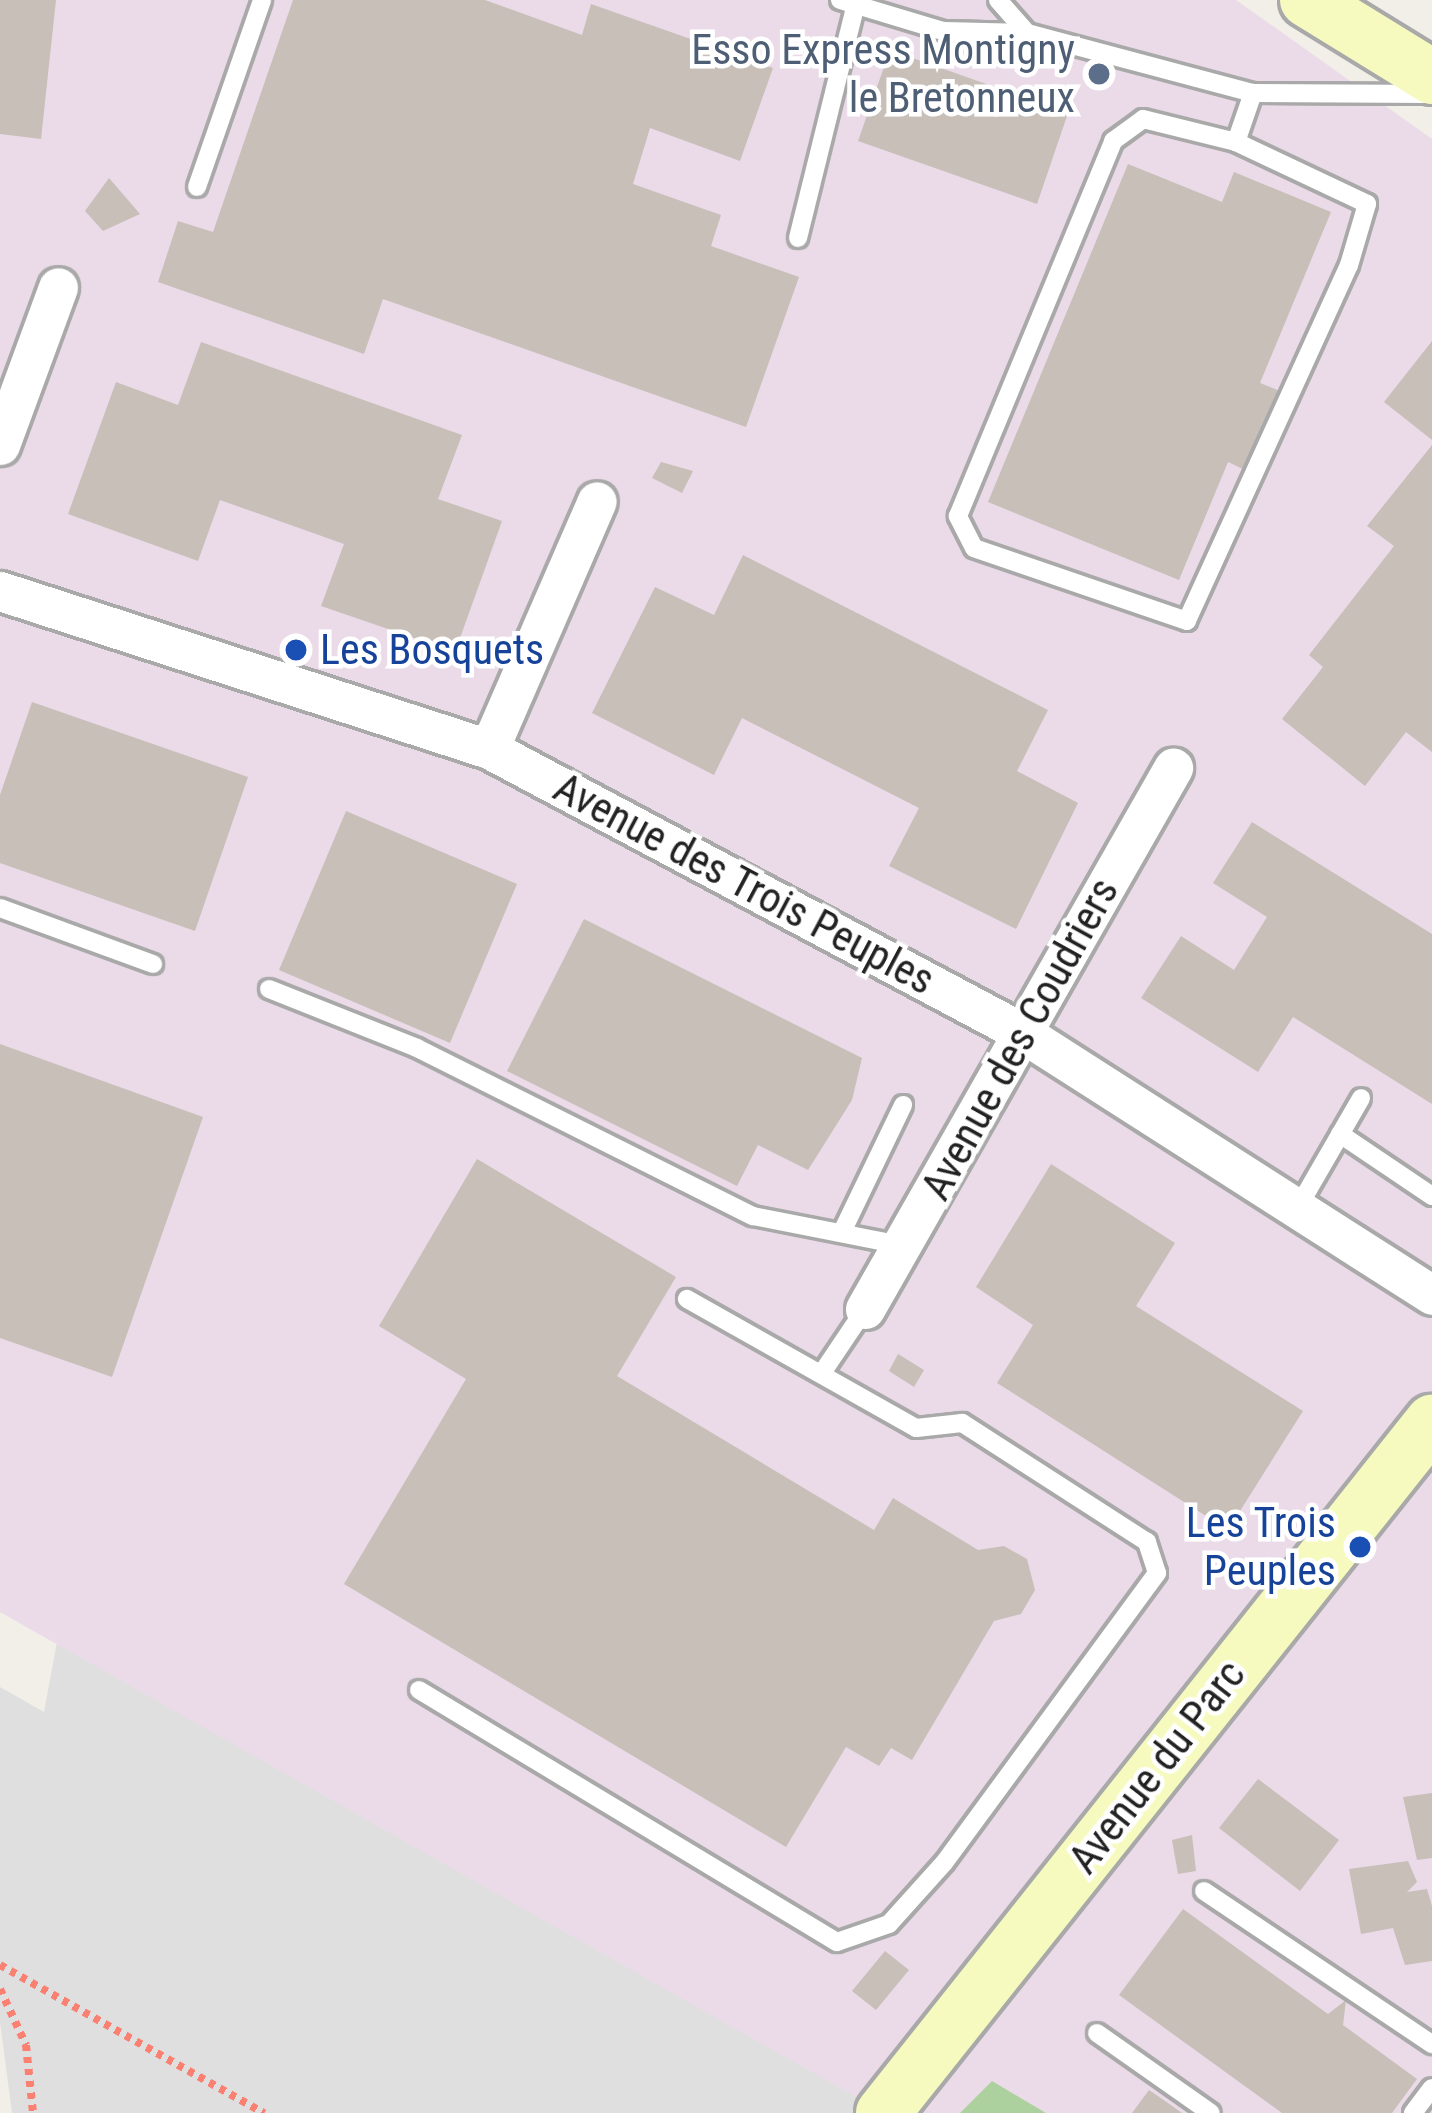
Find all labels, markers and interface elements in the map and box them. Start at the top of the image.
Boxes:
place label: Esso Express Montigny le Bretonneux [691,25,1075,124]
marker: Esso Express Montigny le Bretonneux [1086,61,1112,87]
place label: Les Bosquets [320,625,544,675]
marker: Les Bosquets [283,637,309,663]
street label: Avenue des Trois Peuples [545,762,943,1006]
street label: Avenue des Coudriers [911,869,1129,1209]
place label: Les Trois Peuples [1185,1498,1336,1597]
marker: Les Trois Peuples [1347,1534,1373,1560]
street label: Avenue du Parc [1058,1650,1256,1884]

